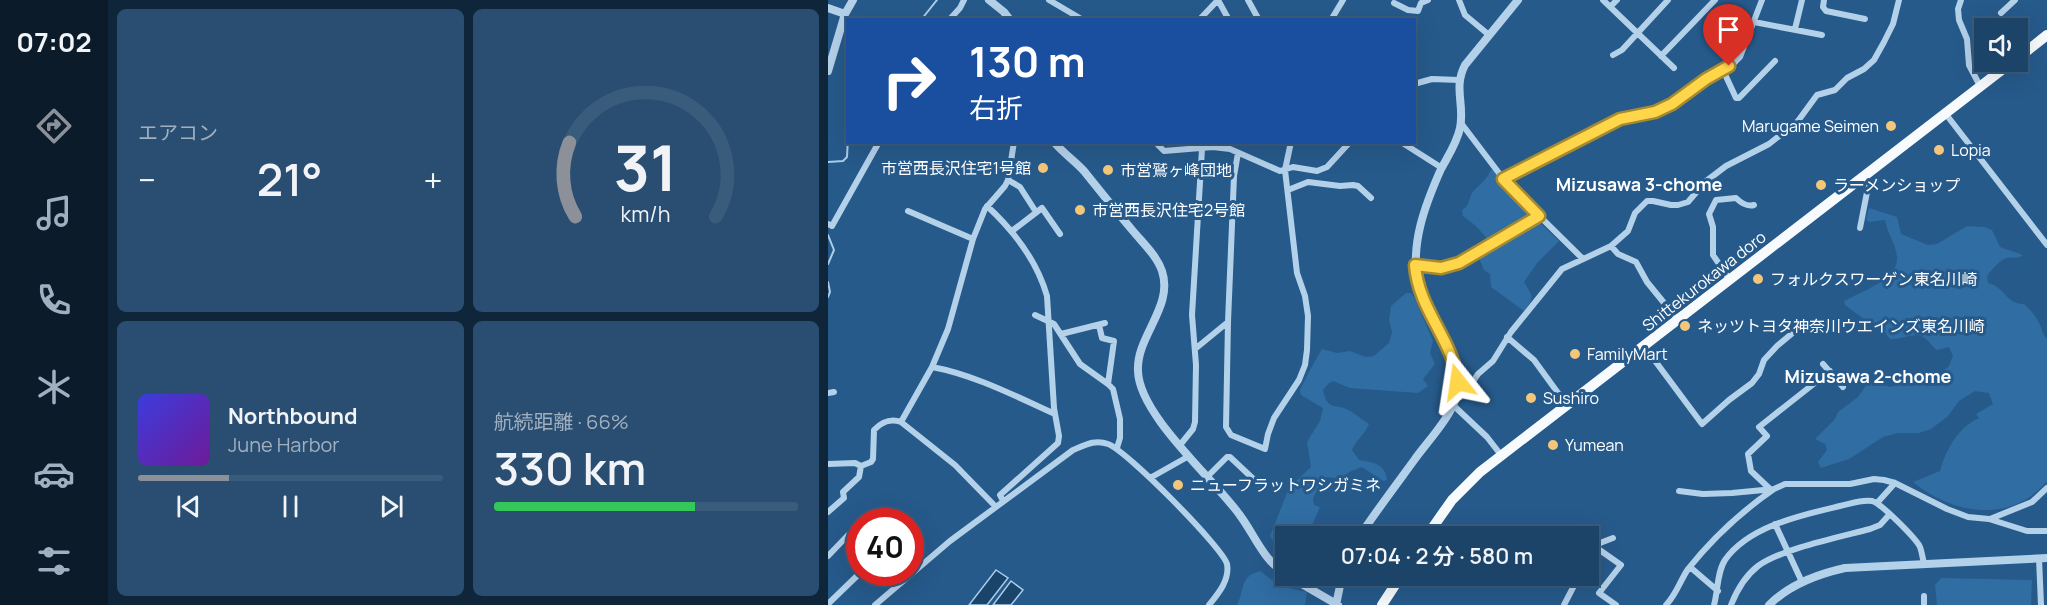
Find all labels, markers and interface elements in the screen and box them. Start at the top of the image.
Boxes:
pin [1703,4,1754,66]
icon: arrive [1712,13,1745,46]
map controls [1974,18,2028,72]
button: sound [1974,18,2028,72]
text: 07:02 [16,23,92,60]
text: 130 m [969,32,1086,90]
icon: right [870,42,948,120]
text: 右折 [969,89,1023,126]
icon: directions [33,105,75,147]
place label: Marugame Seimen [1742,115,1879,137]
text: エアコン [138,119,218,146]
marker: Marugame Seimen [1884,119,1898,133]
text: 31 [614,124,678,210]
place label: Lopia [1951,139,1991,161]
marker: Lopia [1932,143,1946,157]
text: 21° [257,148,322,210]
text: − [138,157,156,202]
text: + [423,157,442,202]
place label: 市営西長沢住宅1号館 [881,157,1031,179]
place label: 市営鷲ヶ峰団地 [1120,159,1232,181]
marker: 市営西長沢住宅1号館 [1036,161,1050,175]
marker: 市営鷲ヶ峰団地 [1101,163,1115,177]
district label: Mizusawa 3-chome [1556,172,1722,196]
place label: ラーメンショップ [1833,174,1960,196]
marker: ラーメンショップ [1814,178,1828,192]
icon: music [33,192,75,234]
place label: 市営西長沢住宅2号館 [1092,199,1245,221]
text: km/h [621,200,671,229]
marker: 市営西長沢住宅2号館 [1073,203,1087,217]
street label: Shittekurokawa doro [1638,226,1770,336]
place label: フォルクスワーゲン東名川崎 [1770,268,1978,290]
marker: フォルクスワーゲン東名川崎 [1751,272,1765,286]
icon: phone [33,279,75,321]
place label: ネッツトヨタ神奈川ウエインズ東名川崎 [1697,315,1985,337]
marker: ネッツトヨタ神奈川ウエインズ東名川崎 [1678,319,1692,333]
place label: FamilyMart [1587,343,1668,365]
marker: FamilyMart [1568,347,1582,361]
position arrow [1426,350,1490,414]
district label: Mizusawa 2-chome [1785,364,1952,388]
icon: climate [33,366,75,408]
place label: Sushiro [1543,387,1599,409]
marker: Sushiro [1524,391,1538,405]
text: Northbound [228,401,358,431]
text: 航続距離 · 66% [494,408,629,435]
text: June Harbor [228,431,340,458]
place label: Yumean [1565,434,1624,456]
text: 330 km [494,437,646,499]
marker: Yumean [1546,438,1560,452]
icon: car [33,453,75,495]
place label: ニューフラットワシガミネ [1190,474,1381,496]
marker: ニューフラットワシガミネ [1171,478,1185,492]
icon: previous [172,490,205,523]
icon: pause [274,490,307,523]
icon: next [375,490,408,523]
speed limit sign: 40 [846,508,924,586]
icon: filters [33,540,75,582]
text: 07:04 · 2 分 · 580 m [1341,541,1533,571]

